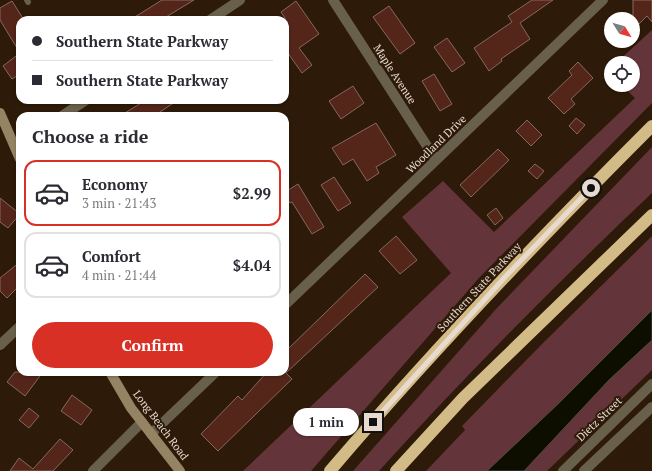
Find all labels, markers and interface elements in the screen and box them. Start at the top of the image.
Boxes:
north arrow [604,12,640,48]
map controls [604,12,640,92]
text: Southern State Parkway [56,31,228,51]
street label: Maple Avenue [370,41,420,107]
button: locate [604,56,640,92]
text: Southern State Parkway [56,70,228,90]
street label: Woodland Drive [403,111,469,176]
text: Choose a ride [32,124,148,148]
text: Economy [82,174,147,194]
icon: car [34,175,70,211]
route start [582,179,600,197]
text: $2.99 [233,183,271,203]
text: 3 min · 21:43 [82,194,156,212]
street label: Southern State Parkway [434,239,524,334]
text: Comfort [82,246,141,266]
icon: car [34,247,70,283]
text: $4.04 [233,255,271,275]
text: 4 min · 21:44 [82,266,156,284]
button: Confirm [32,322,273,368]
street label: Long Beach Road [130,387,192,463]
street label: Dietz Street [573,394,625,444]
callout: 1 min [293,408,359,436]
text: 1 min [308,413,344,431]
route end [364,413,382,431]

